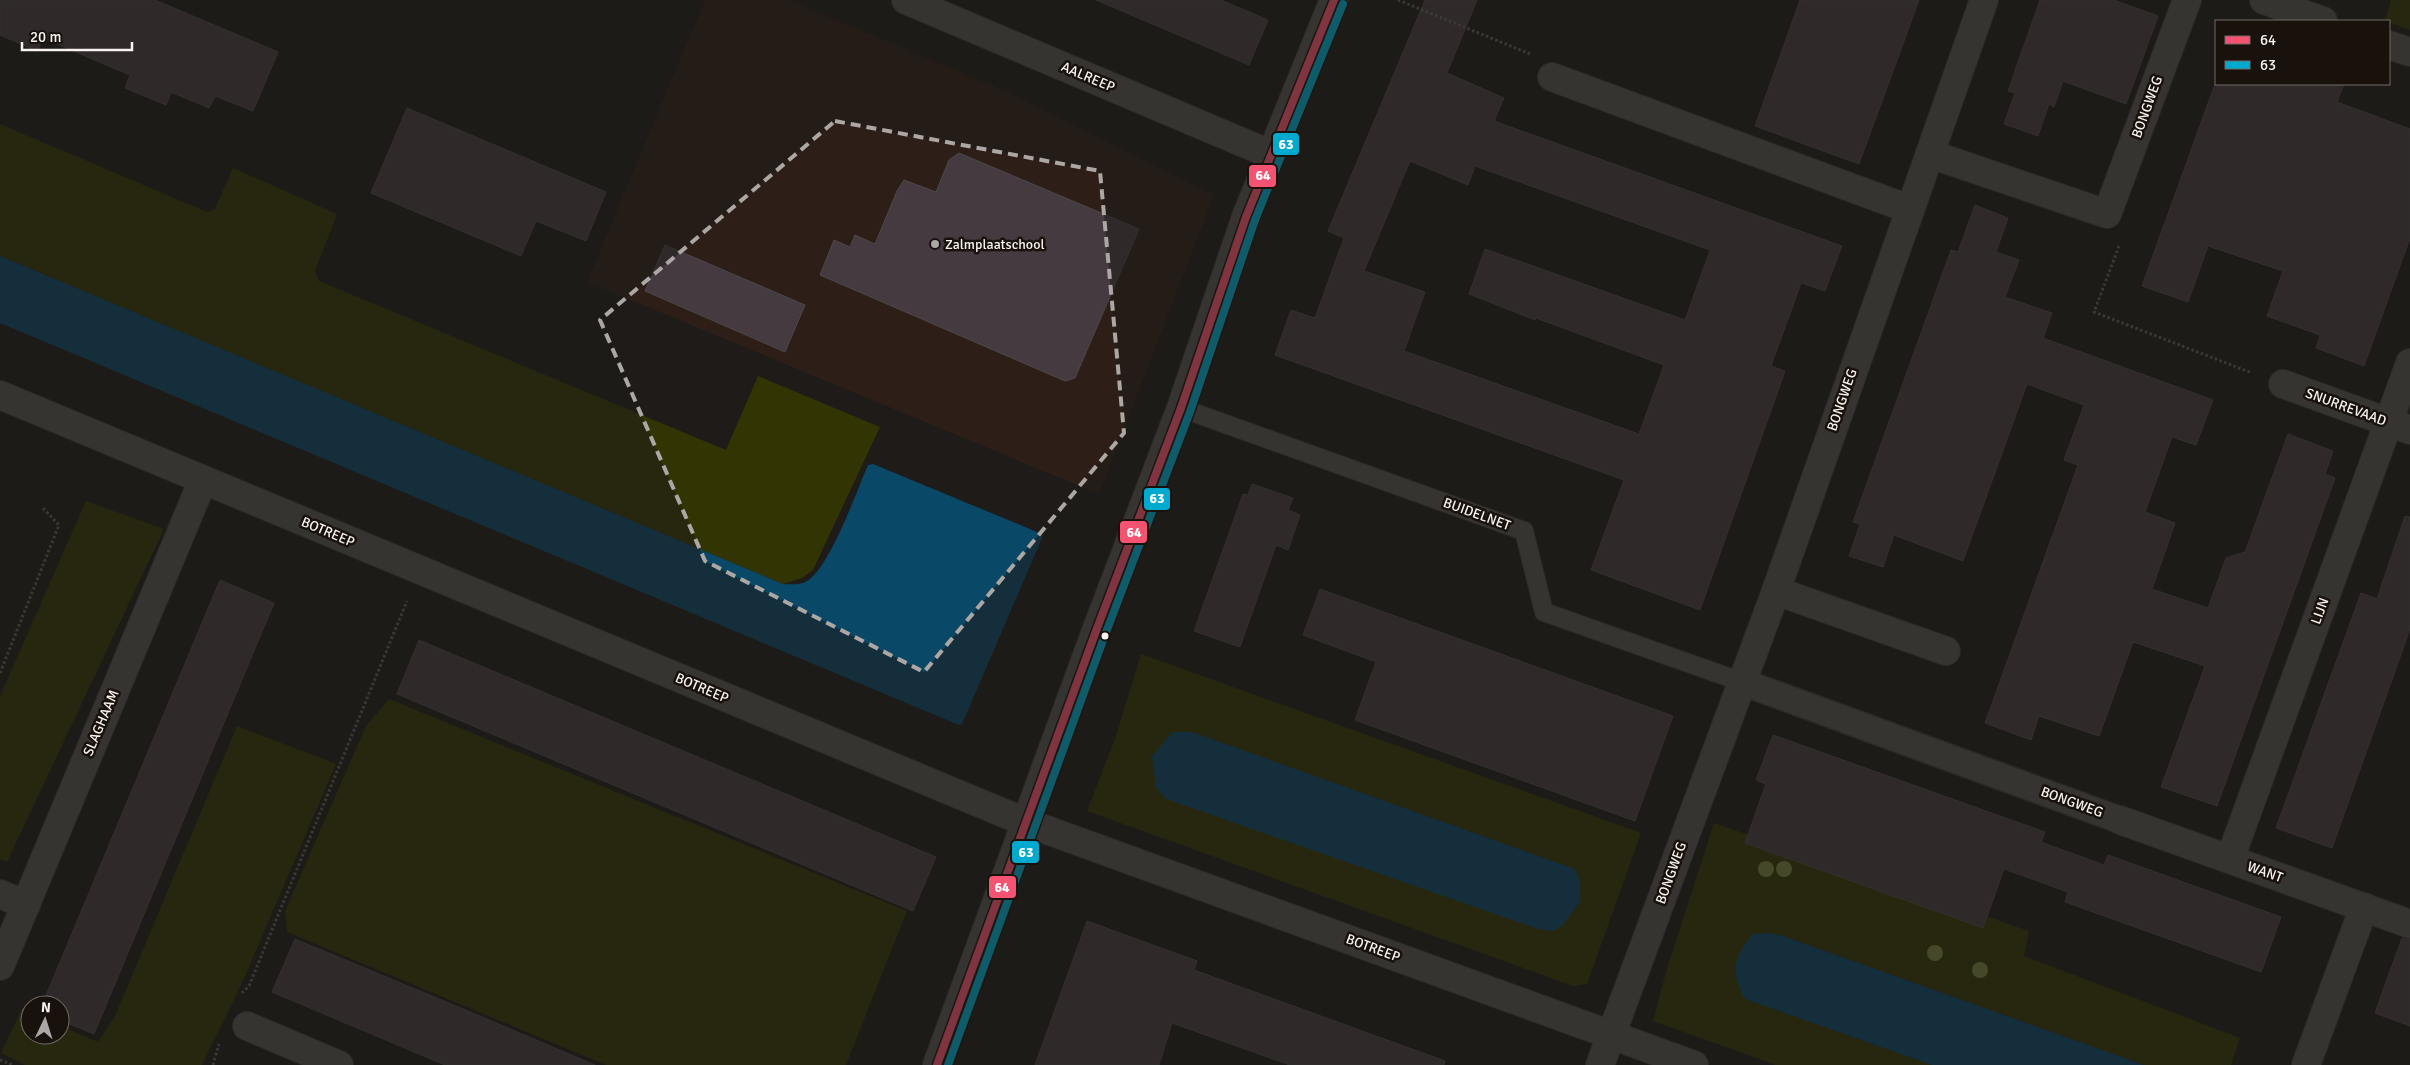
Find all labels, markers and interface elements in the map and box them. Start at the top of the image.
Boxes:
scale bar [22,20,132,52]
legend [2215,20,2390,85]
text: 20 m [30,28,61,46]
text: 64 [2260,31,2276,49]
text: 63 [2260,56,2276,74]
street label: AALREEP [1059,58,1117,96]
street label: BONGWEG [2128,74,2166,140]
line badge: 63 [1272,132,1300,156]
text: 63 [1278,136,1294,153]
line badge: 64 [1248,164,1277,188]
text: 64 [1255,167,1271,184]
place label: Zalmplaatschool [945,236,1045,253]
marker: Zalmplaatschool [929,238,941,250]
street label: BONGWEG [1823,367,1861,433]
street label: SNURREVAAD [2303,384,2389,430]
line badge: 63 [1143,487,1171,511]
text: 63 [1149,490,1165,507]
street label: BUIDELNET [1441,494,1513,534]
street label: BOTREEP [299,513,357,551]
line badge: 64 [1119,520,1148,544]
text: 64 [1126,524,1142,541]
street label: LIJN [2307,595,2333,627]
unlabelled marker [1100,631,1110,641]
street label: BOTREEP [673,669,731,707]
street label: SLAGHAAM [79,687,123,759]
street label: BONGWEG [2039,783,2105,821]
line badge: 63 [1011,840,1040,864]
street label: BONGWEG [1652,840,1690,906]
text: 63 [1018,844,1034,861]
street label: WANT [2245,858,2285,886]
line badge: 64 [988,875,1017,899]
text: 64 [994,879,1010,896]
street label: BOTREEP [1344,930,1402,966]
north arrow [20,995,70,1045]
text: N [40,999,51,1016]

